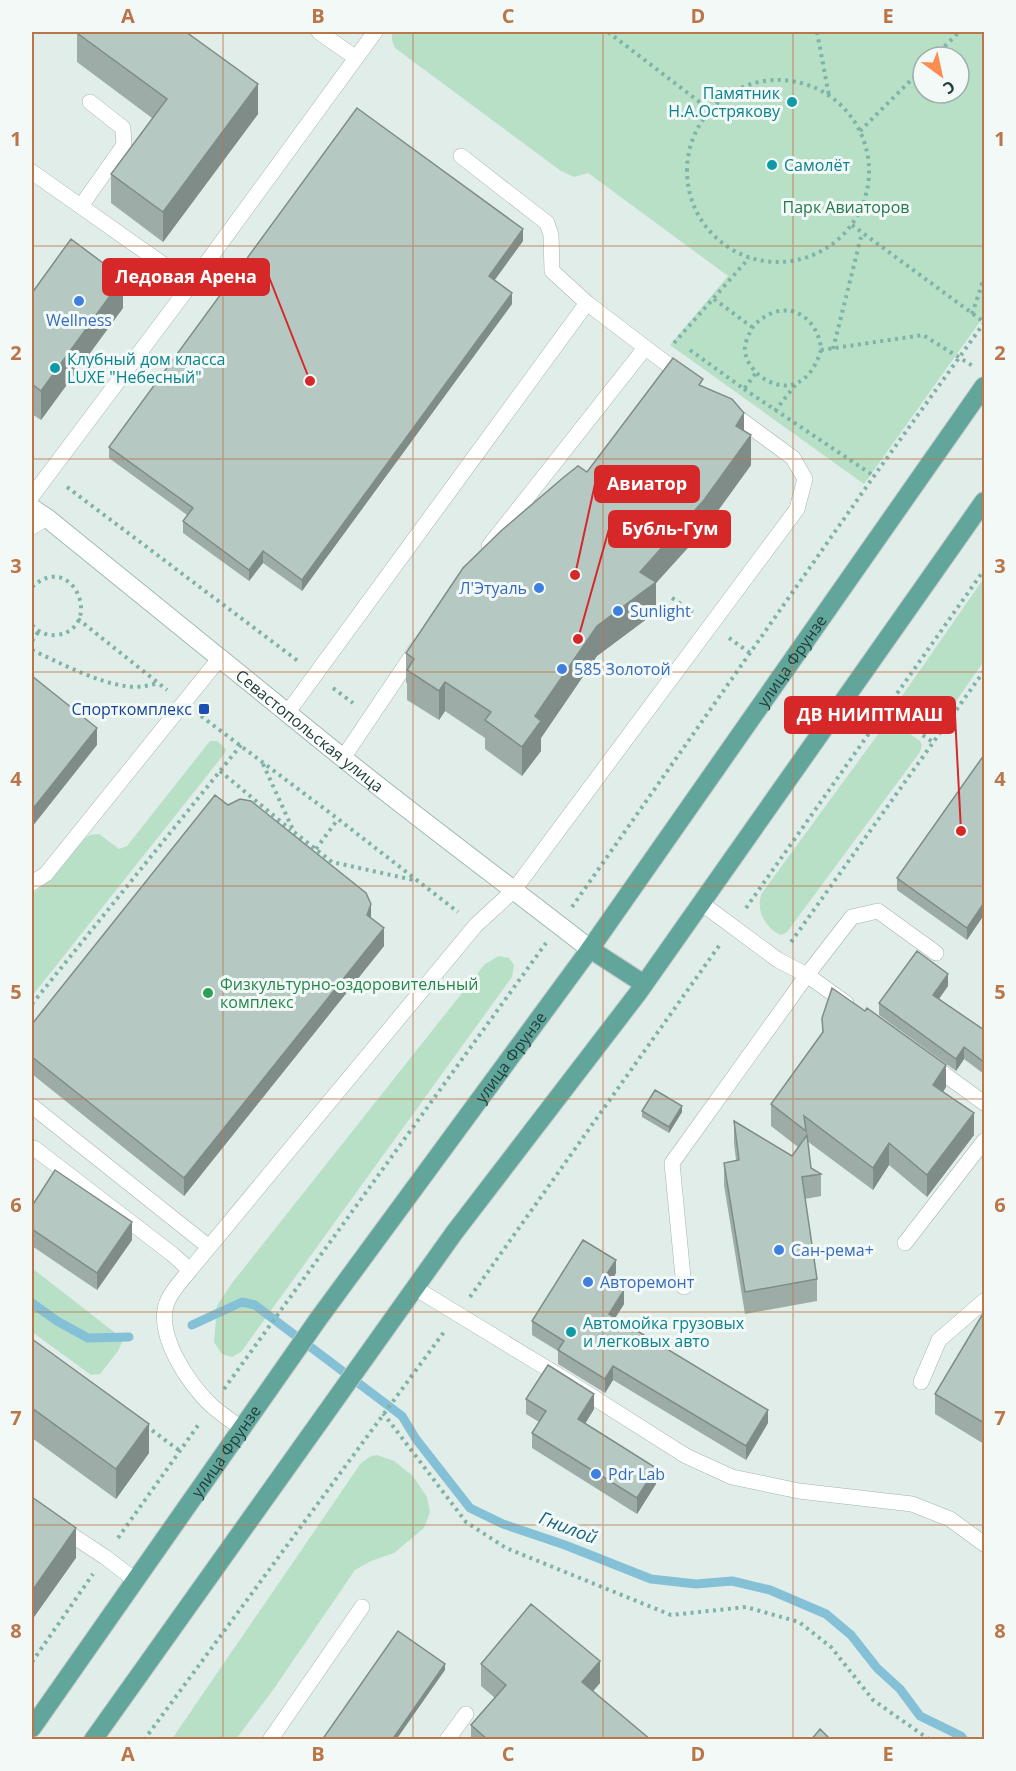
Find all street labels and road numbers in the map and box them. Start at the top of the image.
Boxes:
street label: улица Фрунзе [752,610,832,711]
street label: Севастопольская улица [231,664,388,797]
street label: улица Фрунзе [470,1007,551,1107]
street label: улица Фрунзе [186,1401,266,1502]

